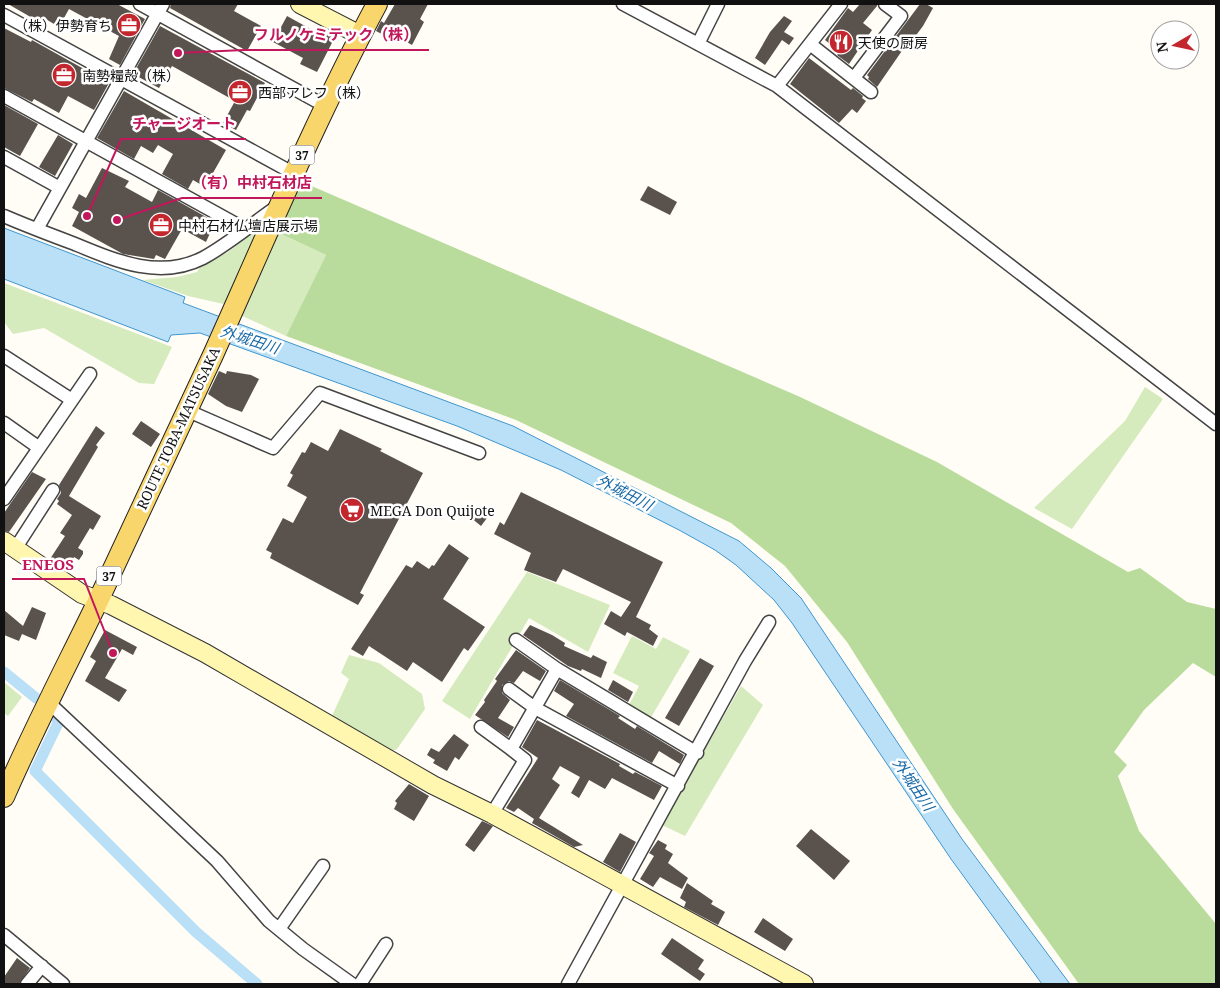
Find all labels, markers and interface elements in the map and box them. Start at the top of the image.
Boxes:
office icon: （株）伊勢育ち [116,12,142,38]
place label: （株）伊勢育ち [14,16,112,35]
callout: フルノケミテック（株） [244,20,429,50]
north arrow [1150,20,1200,70]
text: フルノケミテック（株） [254,24,418,44]
restaurant icon: 天使の厨房 [828,29,854,55]
place label: 天使の厨房 [858,33,928,52]
text: N [1151,40,1172,54]
office icon: 南勢糧殻（株） [51,62,77,88]
place label: 南勢糧殻（株） [82,66,180,85]
office icon: 西部アレフ（株） [227,79,253,105]
place label: 西部アレフ（株） [258,83,370,102]
callout: チャージオート [121,109,246,139]
text: チャージオート [132,113,236,133]
road number: 37 [290,146,314,164]
callout: （有）中村石材店 [182,168,322,198]
text: （有）中村石材店 [192,172,312,192]
office icon: 中村石材仏壇店展示場 [148,212,174,238]
place label: 中村石材仏壇店展示場 [178,216,318,235]
water label: 外城田川 [218,320,284,358]
street label: ROUTE TOBA-MATSUSAKA [132,344,224,512]
water label: 外城田川 [594,469,658,515]
supermarket icon: MEGA Don Quijote [339,497,365,523]
place label: MEGA Don Quijote [370,501,495,520]
callout: ENEOS [12,549,84,579]
text: ENEOS [22,554,74,574]
road number: 37 [96,566,122,586]
water label: 外城田川 [889,754,940,816]

